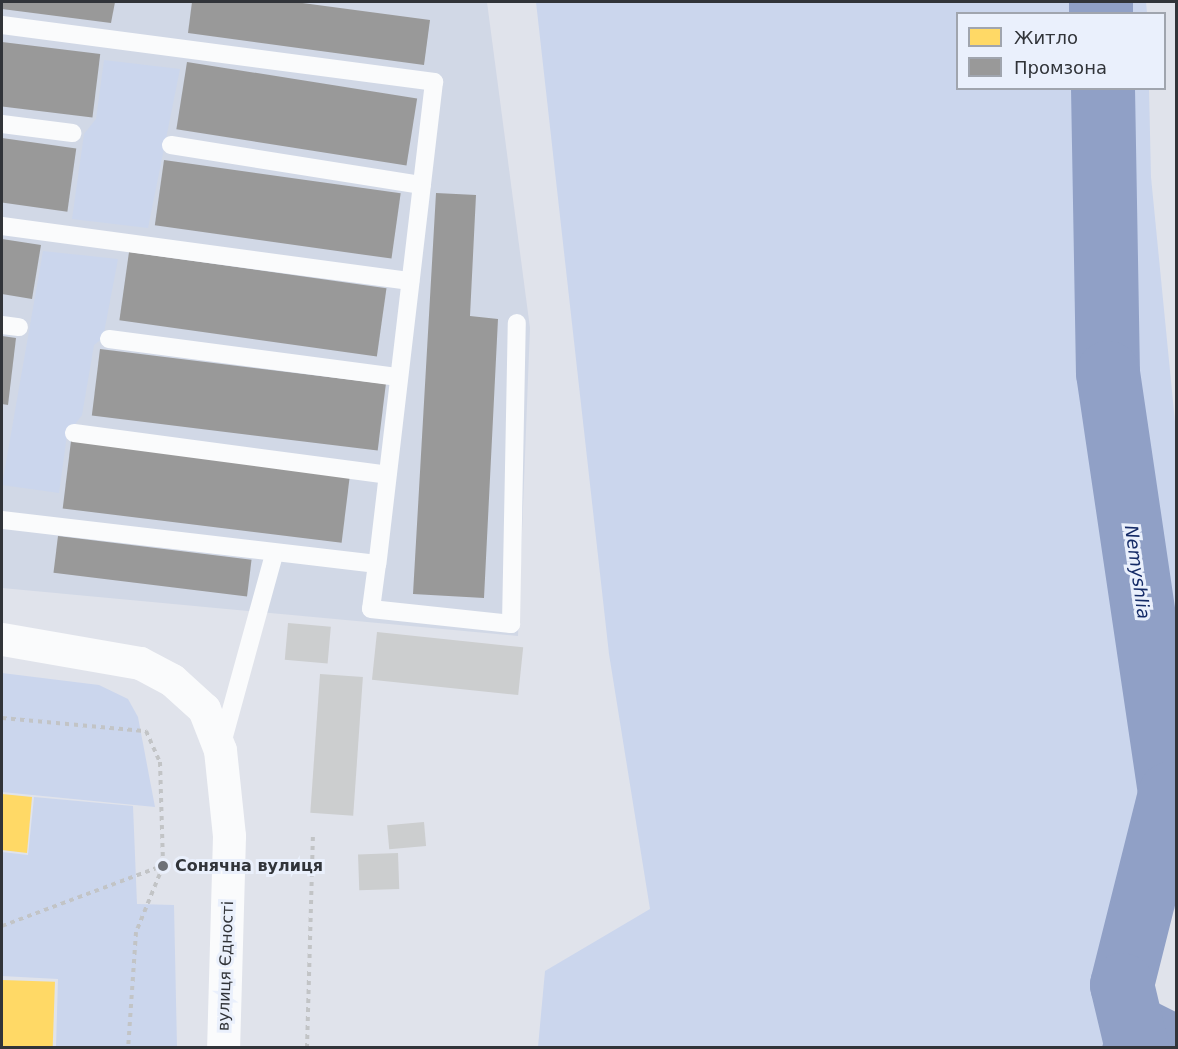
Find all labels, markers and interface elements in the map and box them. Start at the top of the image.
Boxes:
legend [956,12,1166,90]
text: Житло [1014,27,1078,48]
text: Промзона [1014,57,1107,78]
water label: Nemyshlia [1120,524,1154,620]
place label: Сонячна вулиця [175,856,323,876]
marker: Сонячна вулиця [156,859,170,873]
street label: вулиця Єдності [214,901,238,1031]

